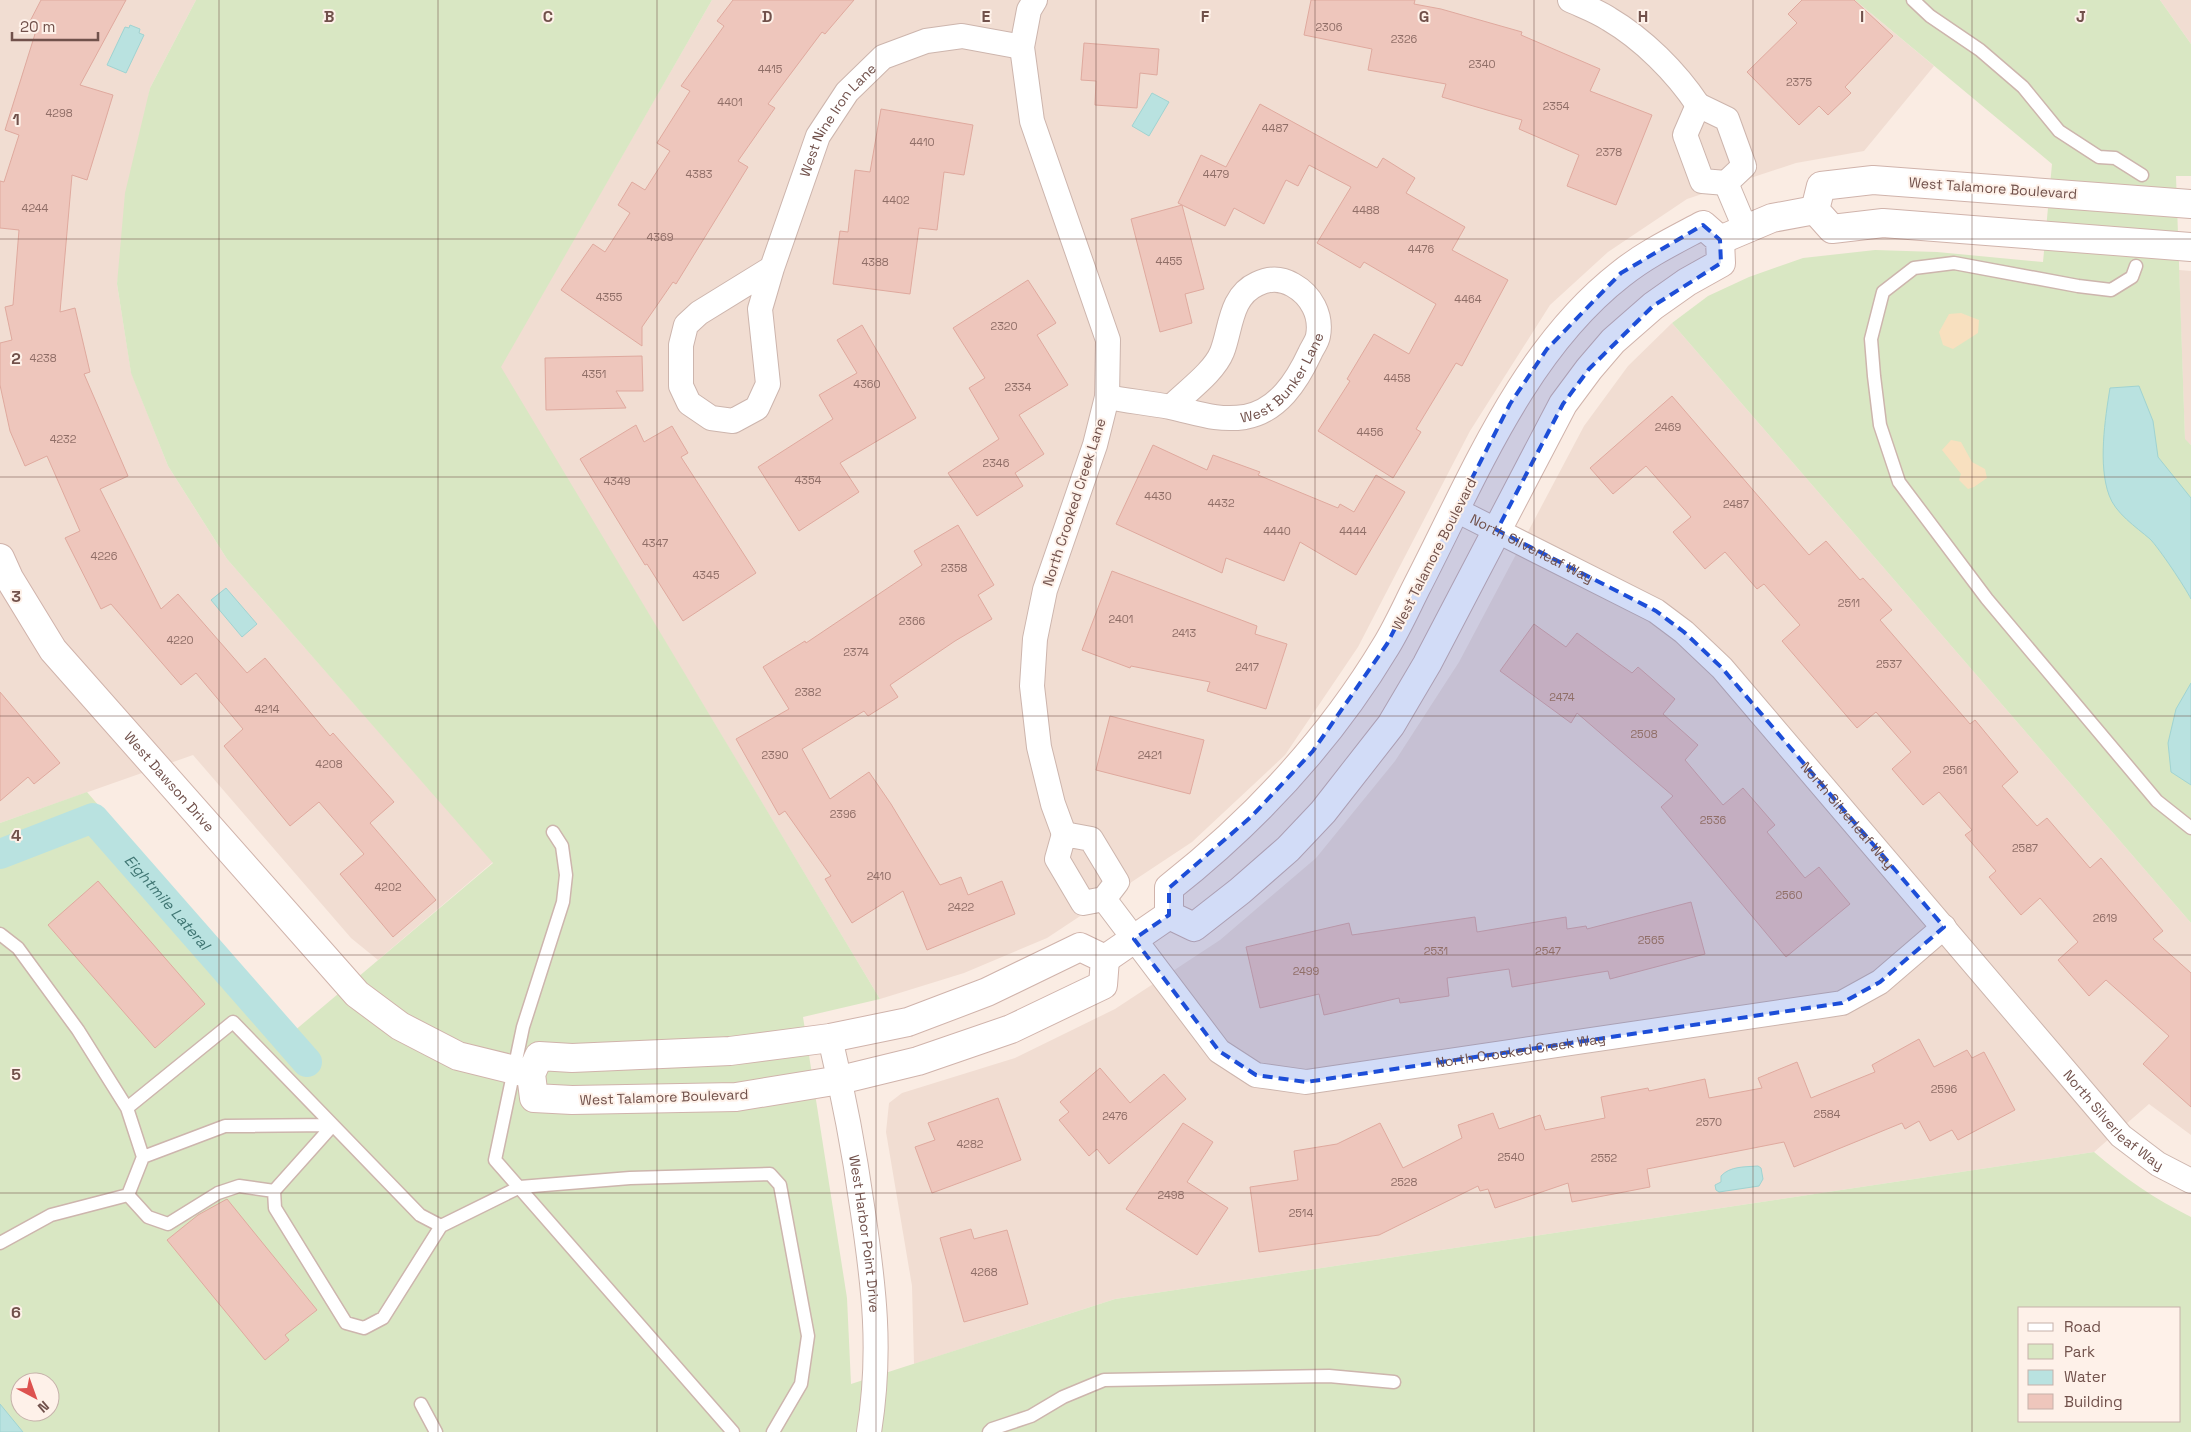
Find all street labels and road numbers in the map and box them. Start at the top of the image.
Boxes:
street label: West Nine Iron Lane [795,59,880,179]
street label: West Talamore Boulevard [1908,173,2078,203]
street label: West Bunker Lane [1239,331,1327,427]
street label: North Crooked Creek Lane [1038,416,1110,588]
street label: West Talamore Boulevard [1388,475,1480,633]
street label: North Silverleaf Way [1467,510,1597,587]
street label: West Dawson Drive [120,728,218,836]
street label: North Silverleaf Way [1797,758,1899,873]
street label: North Crooked Creek Way [1434,1029,1607,1072]
street label: North Silverleaf Way [2059,1066,2167,1174]
street label: West Talamore Boulevard [579,1085,749,1109]
street label: West Harbor Point Drive [845,1154,884,1313]

